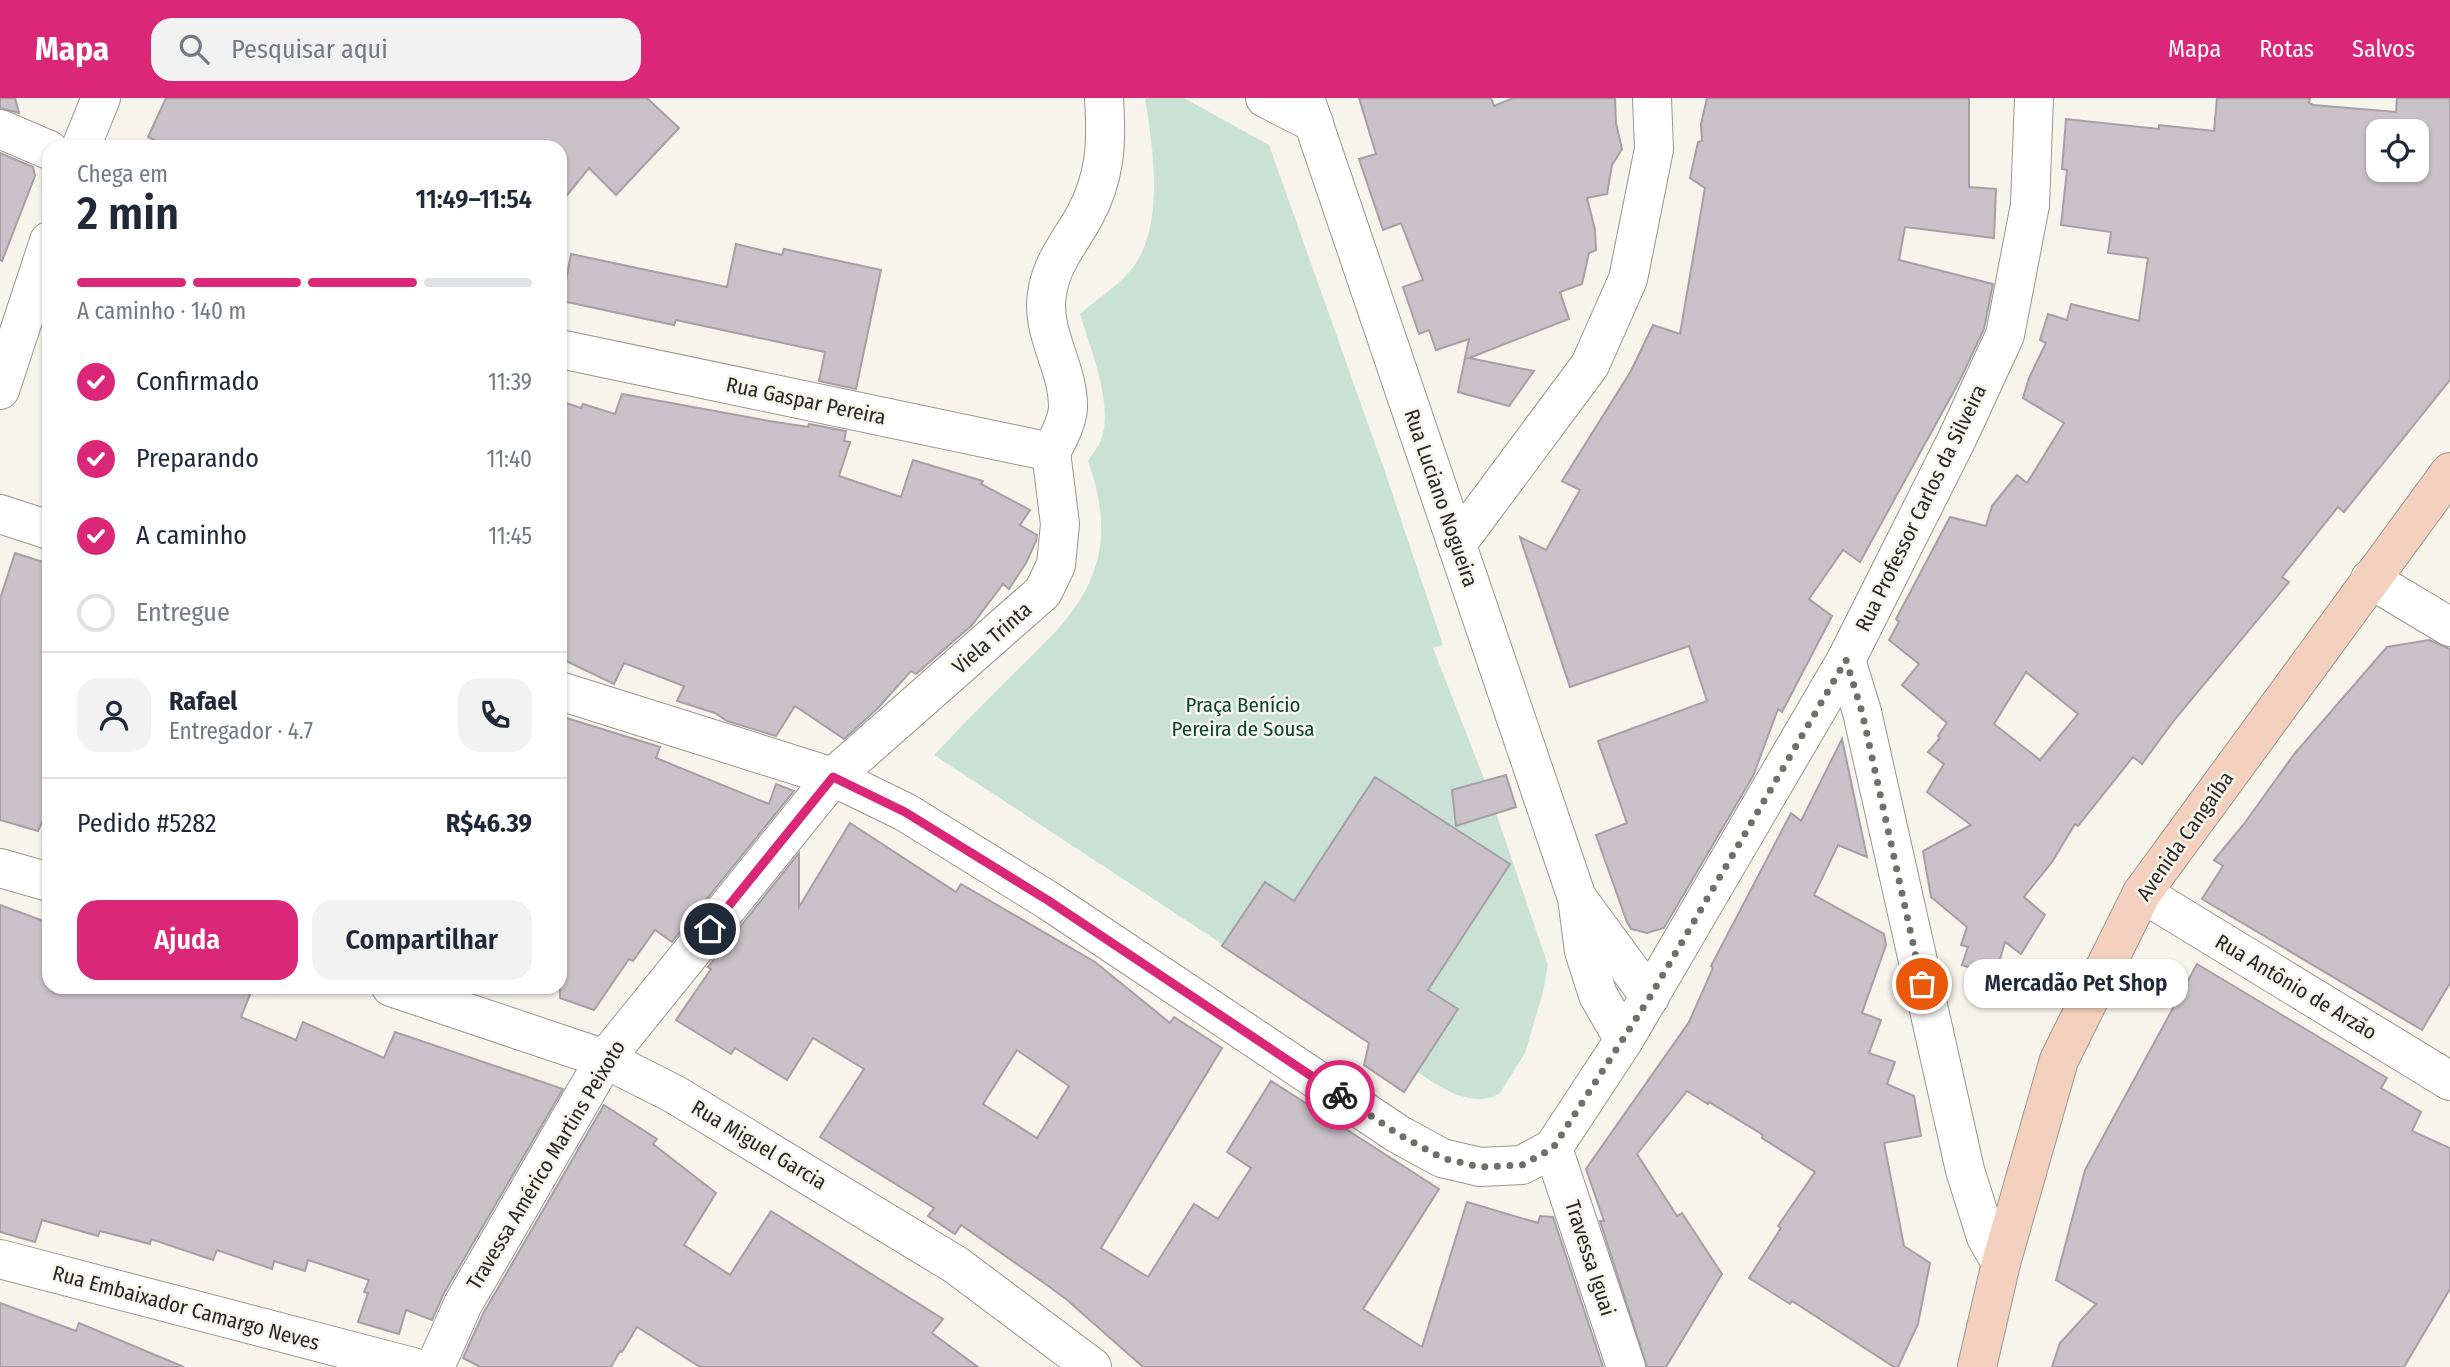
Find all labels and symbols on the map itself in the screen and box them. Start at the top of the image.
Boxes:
street label: Rua Gaspar Pereira [724,371,888,431]
street label: Rua Professor Carlos da Silveira [1850,380,1992,636]
street label: Rua Luciano Nogueira [1398,406,1484,590]
street label: Viela Trinta [947,596,1037,680]
park label: Praça Benício Pereira de Sousa [1171,692,1315,742]
street label: Avenida Cangaíba [2131,766,2239,906]
pin [680,899,740,959]
street label: Rua Antônio de Arzão [2211,929,2381,1045]
pin [1892,954,1952,1014]
callout: Mercadão Pet Shop [1964,960,2188,1008]
street label: Travessa Américo Martins Peixoto [461,1036,631,1294]
courier [1305,1060,1375,1130]
street label: Rua Miguel Garcia [687,1094,831,1196]
street label: Travessa Iguai [1559,1197,1621,1319]
street label: Rua Embaixador Camargo Neves [50,1260,322,1356]

